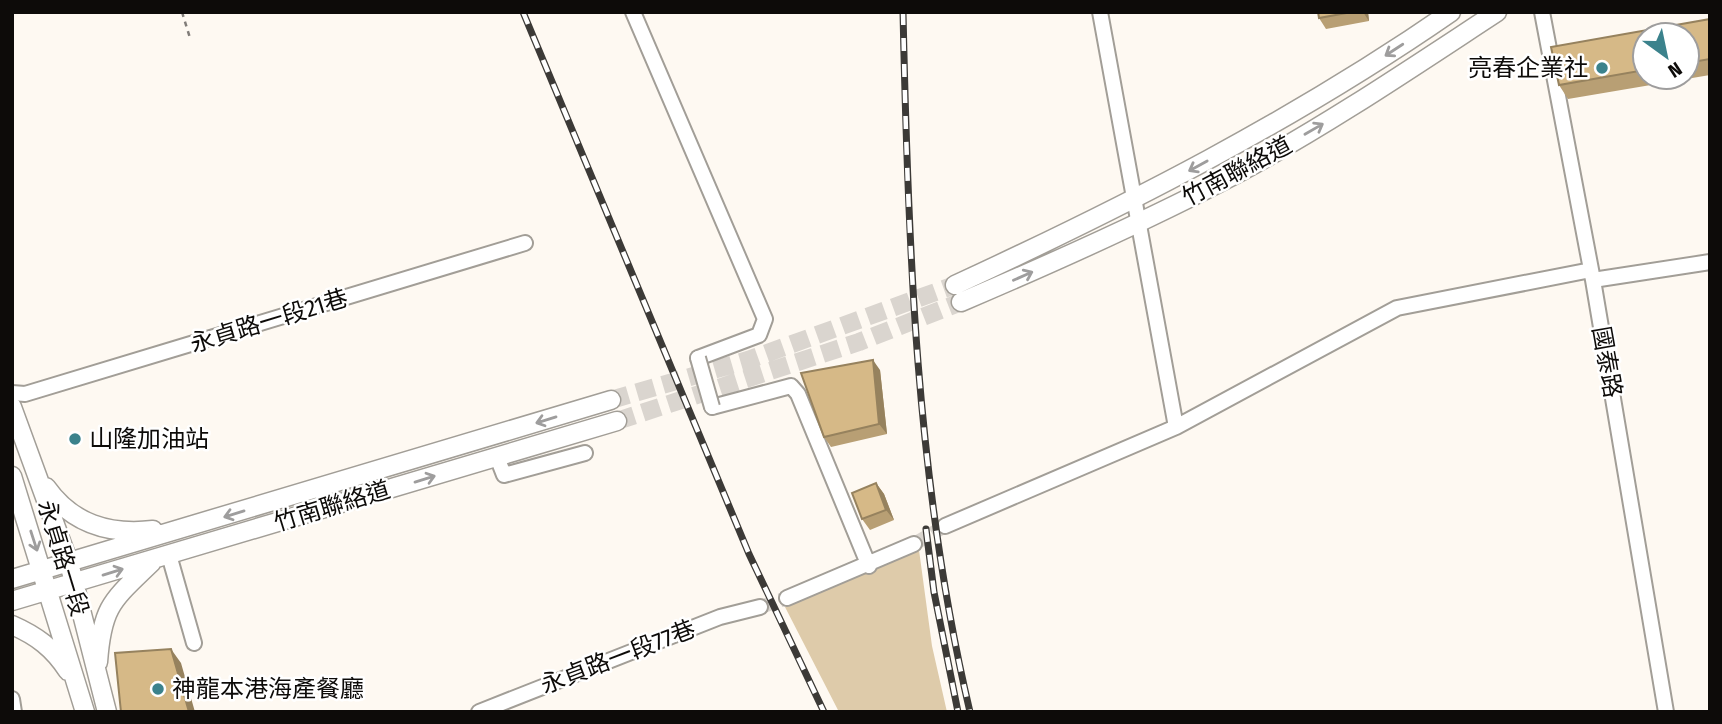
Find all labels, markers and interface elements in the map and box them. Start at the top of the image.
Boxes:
north arrow [1631,21,1701,91]
one-way arrow [1384,43,1404,57]
place label: 亮春企業社 [1468,54,1588,82]
text: N [1664,57,1686,83]
marker: 亮春企業社 [1594,60,1610,76]
one-way arrow [1303,122,1323,136]
street label: 竹南聯絡道 [1177,130,1297,212]
one-way arrow [1188,160,1209,173]
one-way arrow [1012,269,1034,282]
street label: 永貞路一段21巷 [187,284,351,358]
street label: 國泰路 [1587,324,1627,400]
one-way arrow [535,414,557,427]
place label: 山隆加油站 [89,425,209,453]
marker: 山隆加油站 [67,431,83,447]
one-way arrow [414,471,436,484]
street label: 竹南聯絡道 [271,475,393,537]
street label: 永貞路一段 [32,497,94,619]
one-way arrow [224,508,246,521]
one-way arrow [29,530,41,552]
one-way arrow [102,564,124,577]
street label: 永貞路一段77巷 [537,615,699,699]
place label: 神龍本港海產餐廳 [172,675,364,703]
marker: 神龍本港海產餐廳 [150,681,166,697]

